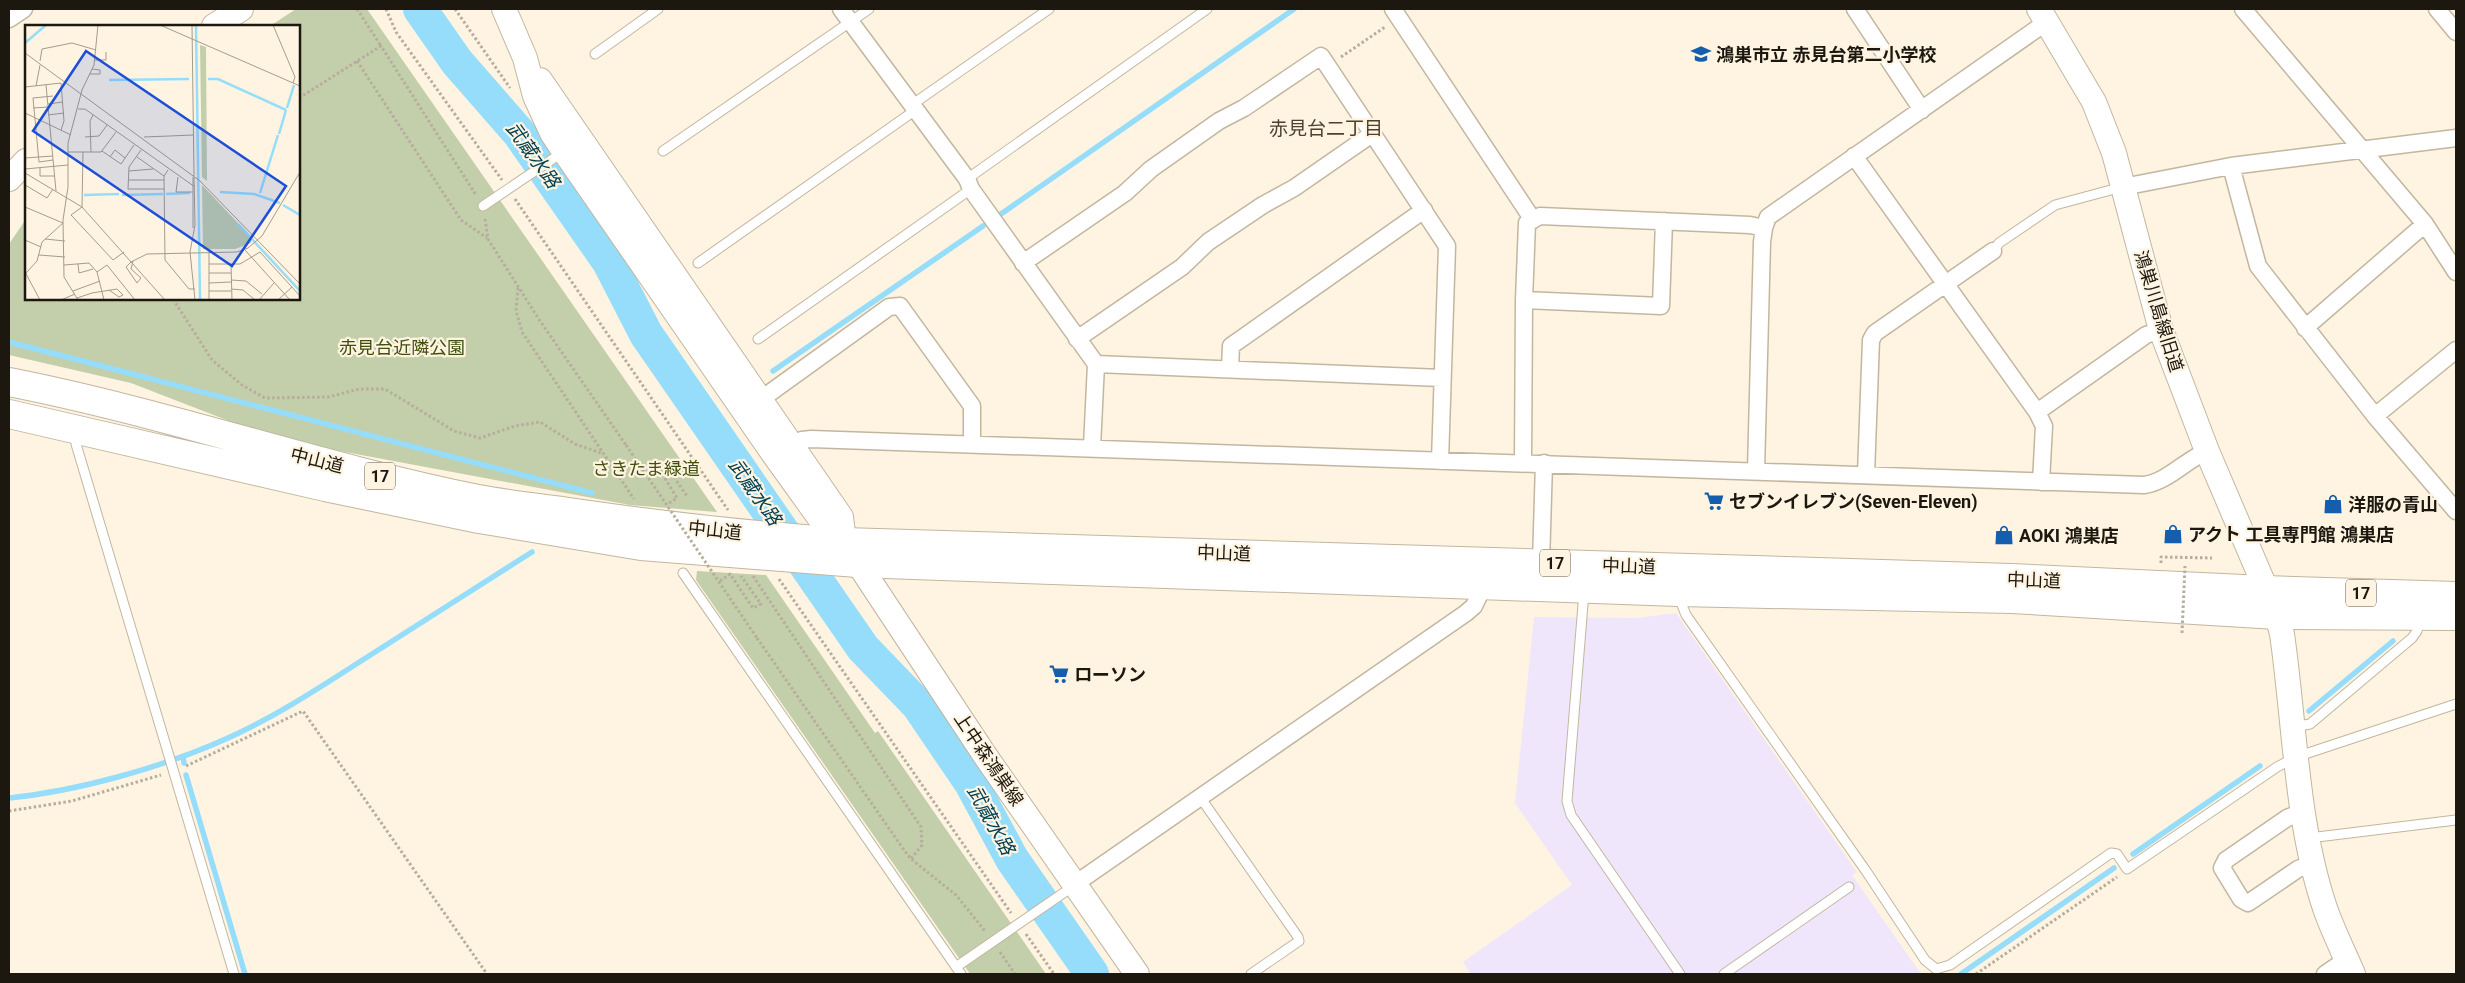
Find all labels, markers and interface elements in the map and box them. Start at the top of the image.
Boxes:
inset map [25,25,300,300]
school or university icon: 鴻巣市立 赤見台第二小学校 [1690,43,1712,65]
place label: 鴻巣市立 赤見台第二小学校 [1716,44,1936,65]
water label: 武蔵水路 [501,117,566,194]
district label: 赤見台二丁目 [1269,117,1383,140]
street label: 鴻巣川島線旧道 [2131,248,2187,374]
park label: 赤見台近隣公園 [339,337,465,358]
street label: 中山道 [288,443,346,477]
water label: 武蔵水路 [724,454,787,531]
park label: さきたま緑道 [592,458,700,479]
road number: 17 [365,462,395,490]
supermarket icon: セブンイレブン(Seven-Eleven) [1703,490,1725,512]
place label: セブンイレブン(Seven-Eleven) [1729,491,1978,513]
shop icon: 洋服の青山 [2322,493,2344,515]
place label: 洋服の青山 [2348,494,2438,515]
street label: 中山道 [687,517,743,543]
shop icon: アクト 工具専門館 鴻巣店 [2162,523,2184,545]
shop icon: AOKI 鴻巣店 [1993,524,2015,546]
place label: アクト 工具専門館 鴻巣店 [2188,524,2394,545]
place label: AOKI 鴻巣店 [2019,525,2119,546]
street label: 中山道 [1197,542,1251,564]
road number: 17 [1540,550,1570,576]
street label: 中山道 [1602,555,1656,577]
street label: 中山道 [2007,569,2061,591]
road number: 17 [2346,580,2376,606]
supermarket icon: ローソン [1048,663,1070,685]
place label: ローソン [1074,664,1146,685]
street label: 上中森鴻巣線 [950,708,1028,810]
water label: 武蔵水路 [963,781,1020,861]

